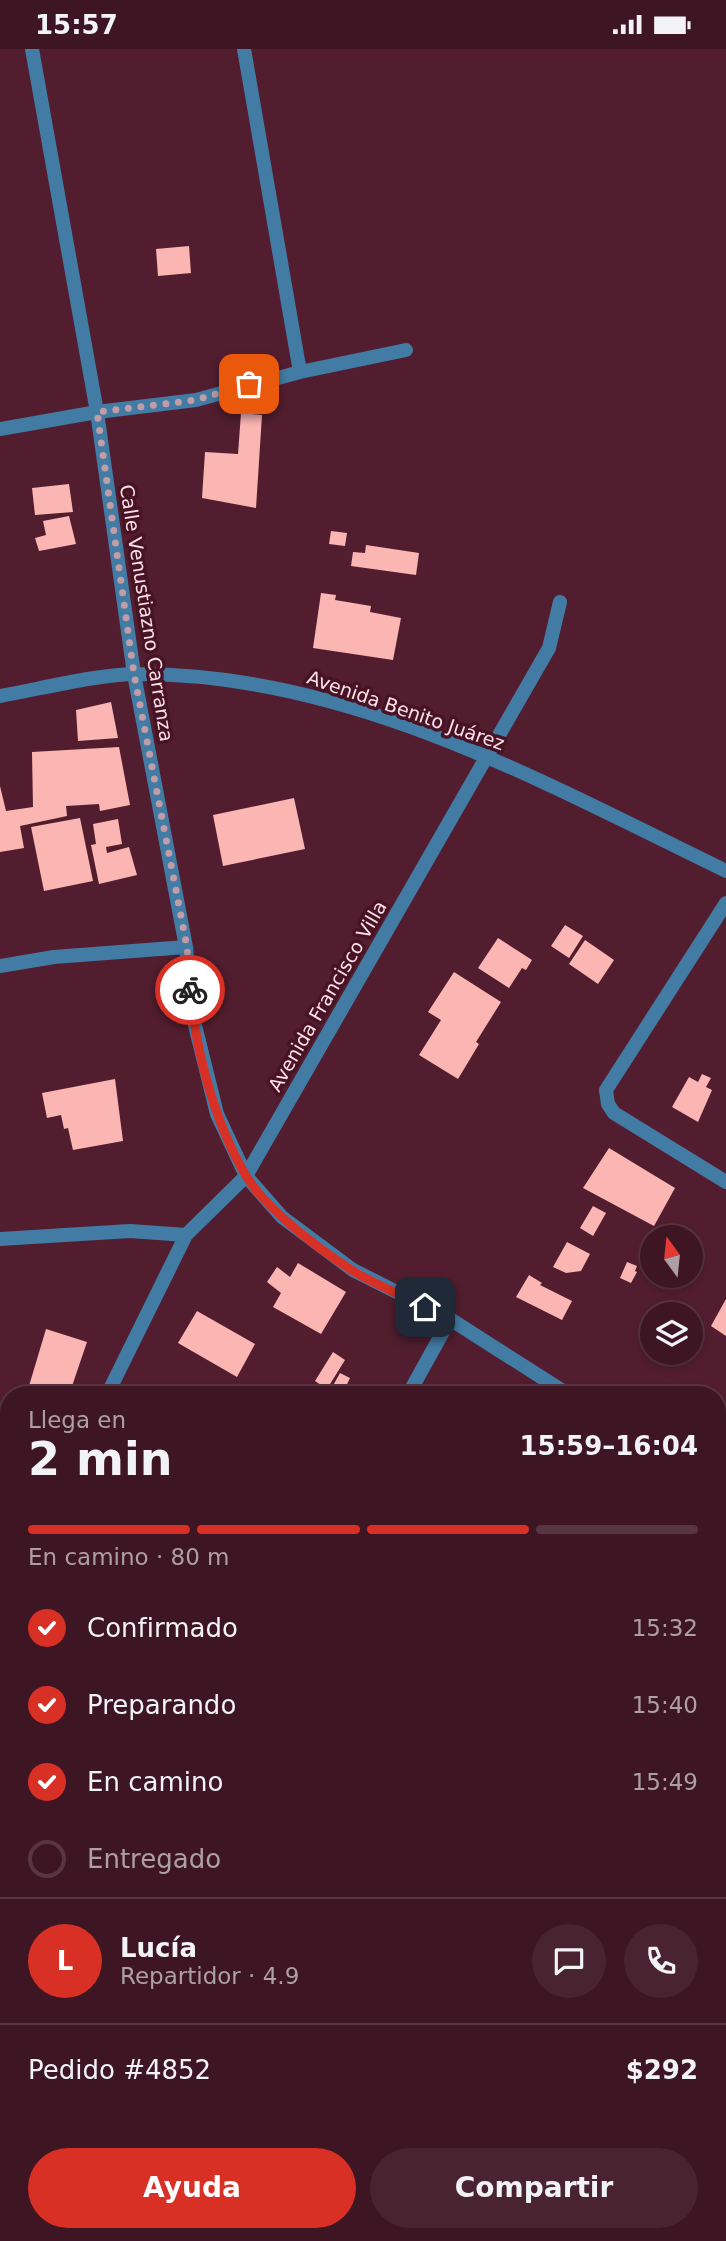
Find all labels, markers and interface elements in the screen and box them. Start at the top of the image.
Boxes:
text: 15:57 [35,10,118,40]
pin [219,354,279,414]
icon: bag [230,365,268,403]
street label: Calle Venustiazno Carranza [116,483,178,743]
street label: Avenida Benito Juárez [304,666,508,754]
street label: Avenida Francisco Villa [263,897,391,1095]
courier [155,955,225,1025]
icon: bike [171,971,209,1009]
north arrow [640,1225,704,1288]
map controls [640,1225,703,1365]
pin [395,1277,455,1337]
icon: home [406,1288,444,1326]
button: layers [640,1302,703,1365]
text: Llega en [28,1407,126,1433]
text: 15:59–16:04 [519,1431,698,1461]
text: 2 min [28,1432,172,1486]
text: En camino · 80 m [28,1544,230,1570]
icon: check [28,1609,66,1647]
text: Confirmado [87,1613,238,1643]
text: 15:32 [632,1615,698,1641]
icon: check [28,1686,66,1724]
text: Preparando [87,1690,236,1720]
text: 15:40 [632,1692,698,1718]
icon: check [28,1763,66,1801]
text: En camino [87,1767,223,1797]
text: 15:49 [632,1769,698,1795]
text: Entregado [87,1844,221,1874]
button: chat [532,1924,606,1998]
button: phone [624,1924,698,1998]
text: Lucía [120,1933,197,1963]
text: L [57,1946,73,1976]
text: Repartidor · 4.9 [120,1963,299,1989]
text: Pedido #4852 [28,2055,211,2085]
text: $292 [626,2055,698,2085]
button: Ayuda [28,2148,356,2228]
button: Compartir [370,2148,698,2228]

